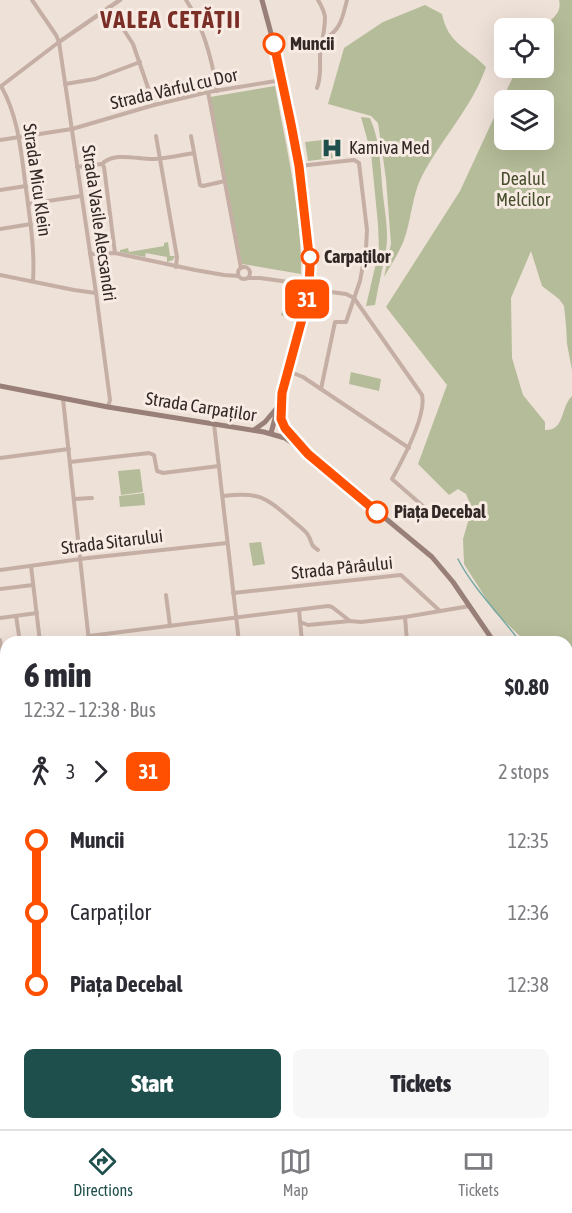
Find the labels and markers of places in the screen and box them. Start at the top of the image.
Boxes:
marker: Muncii [263,33,285,55]
place label: Muncii [290,33,334,54]
hospital icon: Kamiva Med [320,136,344,160]
place label: Kamiva Med [349,137,430,158]
place label: Carpaților [324,246,391,268]
marker: Carpaților [301,248,319,266]
marker: Piața Decebal [366,501,388,523]
place label: Piața Decebal [394,501,486,523]

